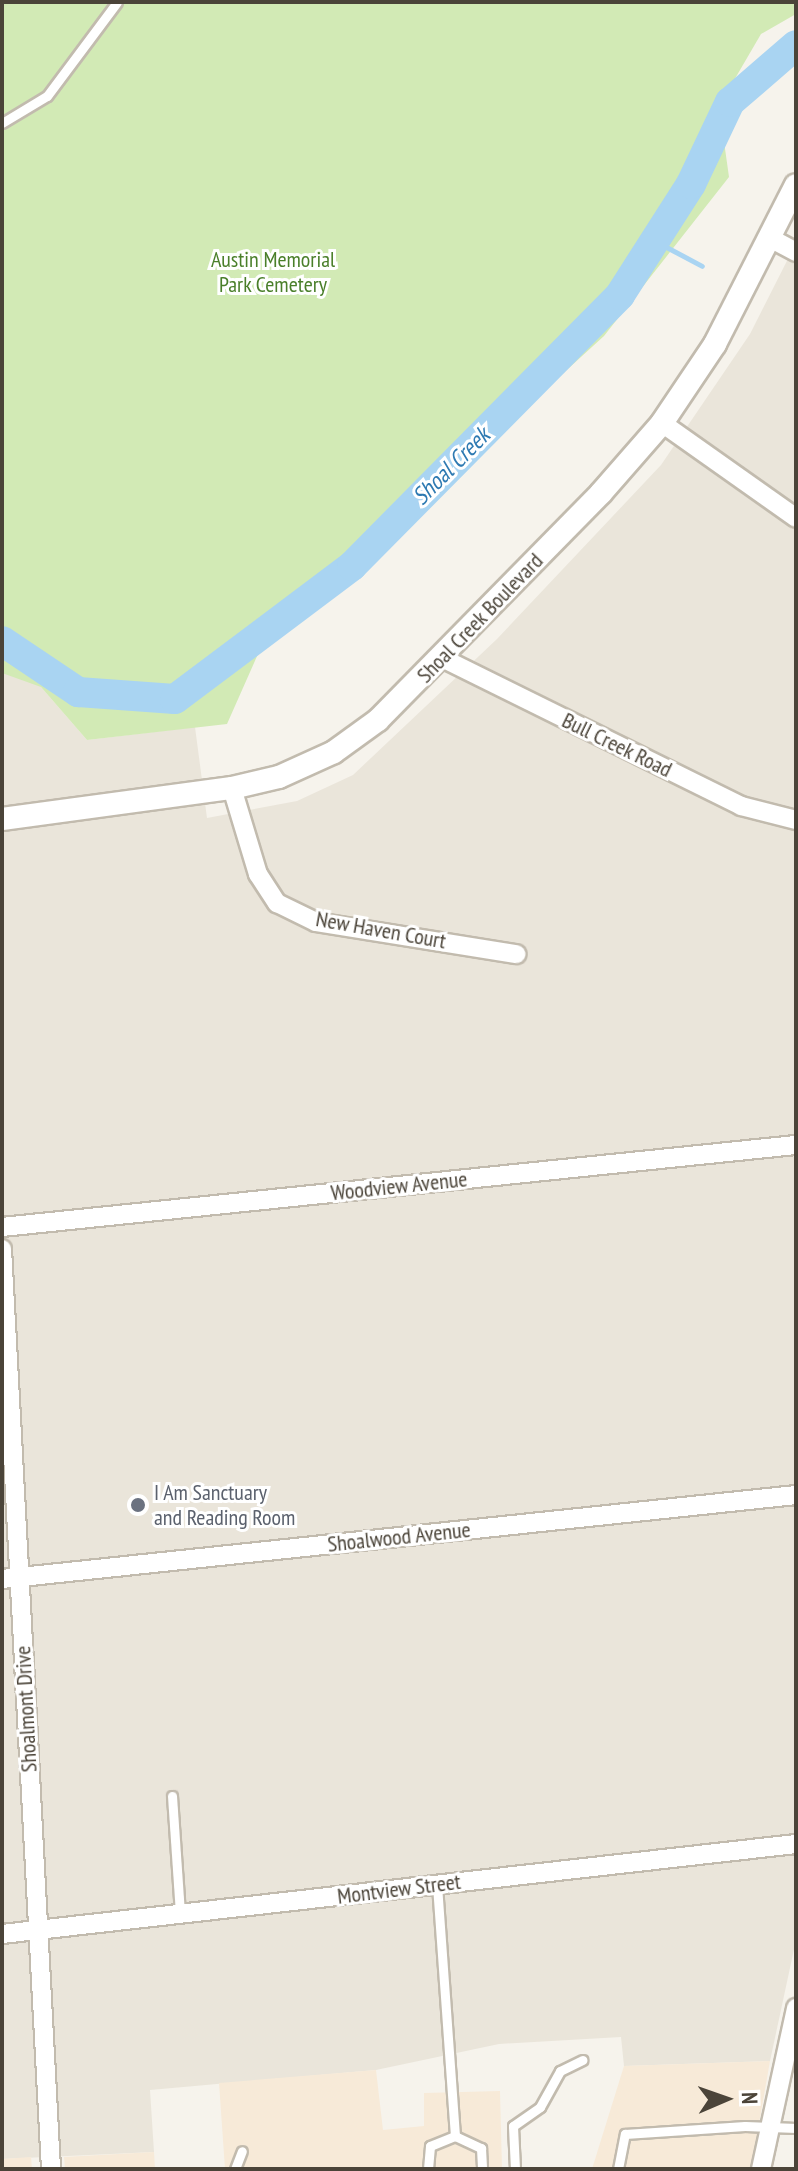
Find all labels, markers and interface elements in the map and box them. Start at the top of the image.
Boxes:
park label: Austin Memorial Park Cemetery [211,246,335,298]
water label: Shoal Creek [406,421,496,511]
street label: Shoal Creek Boulevard [411,548,549,688]
street label: Bull Creek Road [558,707,676,783]
street label: New Haven Court [314,906,448,954]
street label: Woodview Avenue [329,1166,469,1206]
place label: I Am Sanctuary and Reading Room [154,1479,295,1530]
marker: I Am Sanctuary and Reading Room [129,1496,147,1514]
street label: Shoalwood Avenue [326,1516,472,1558]
street label: Shoalmont Drive [10,1645,42,1773]
street label: Montview Street [336,1868,462,1910]
north arrow [686,2059,766,2139]
text: N [736,2092,764,2105]

